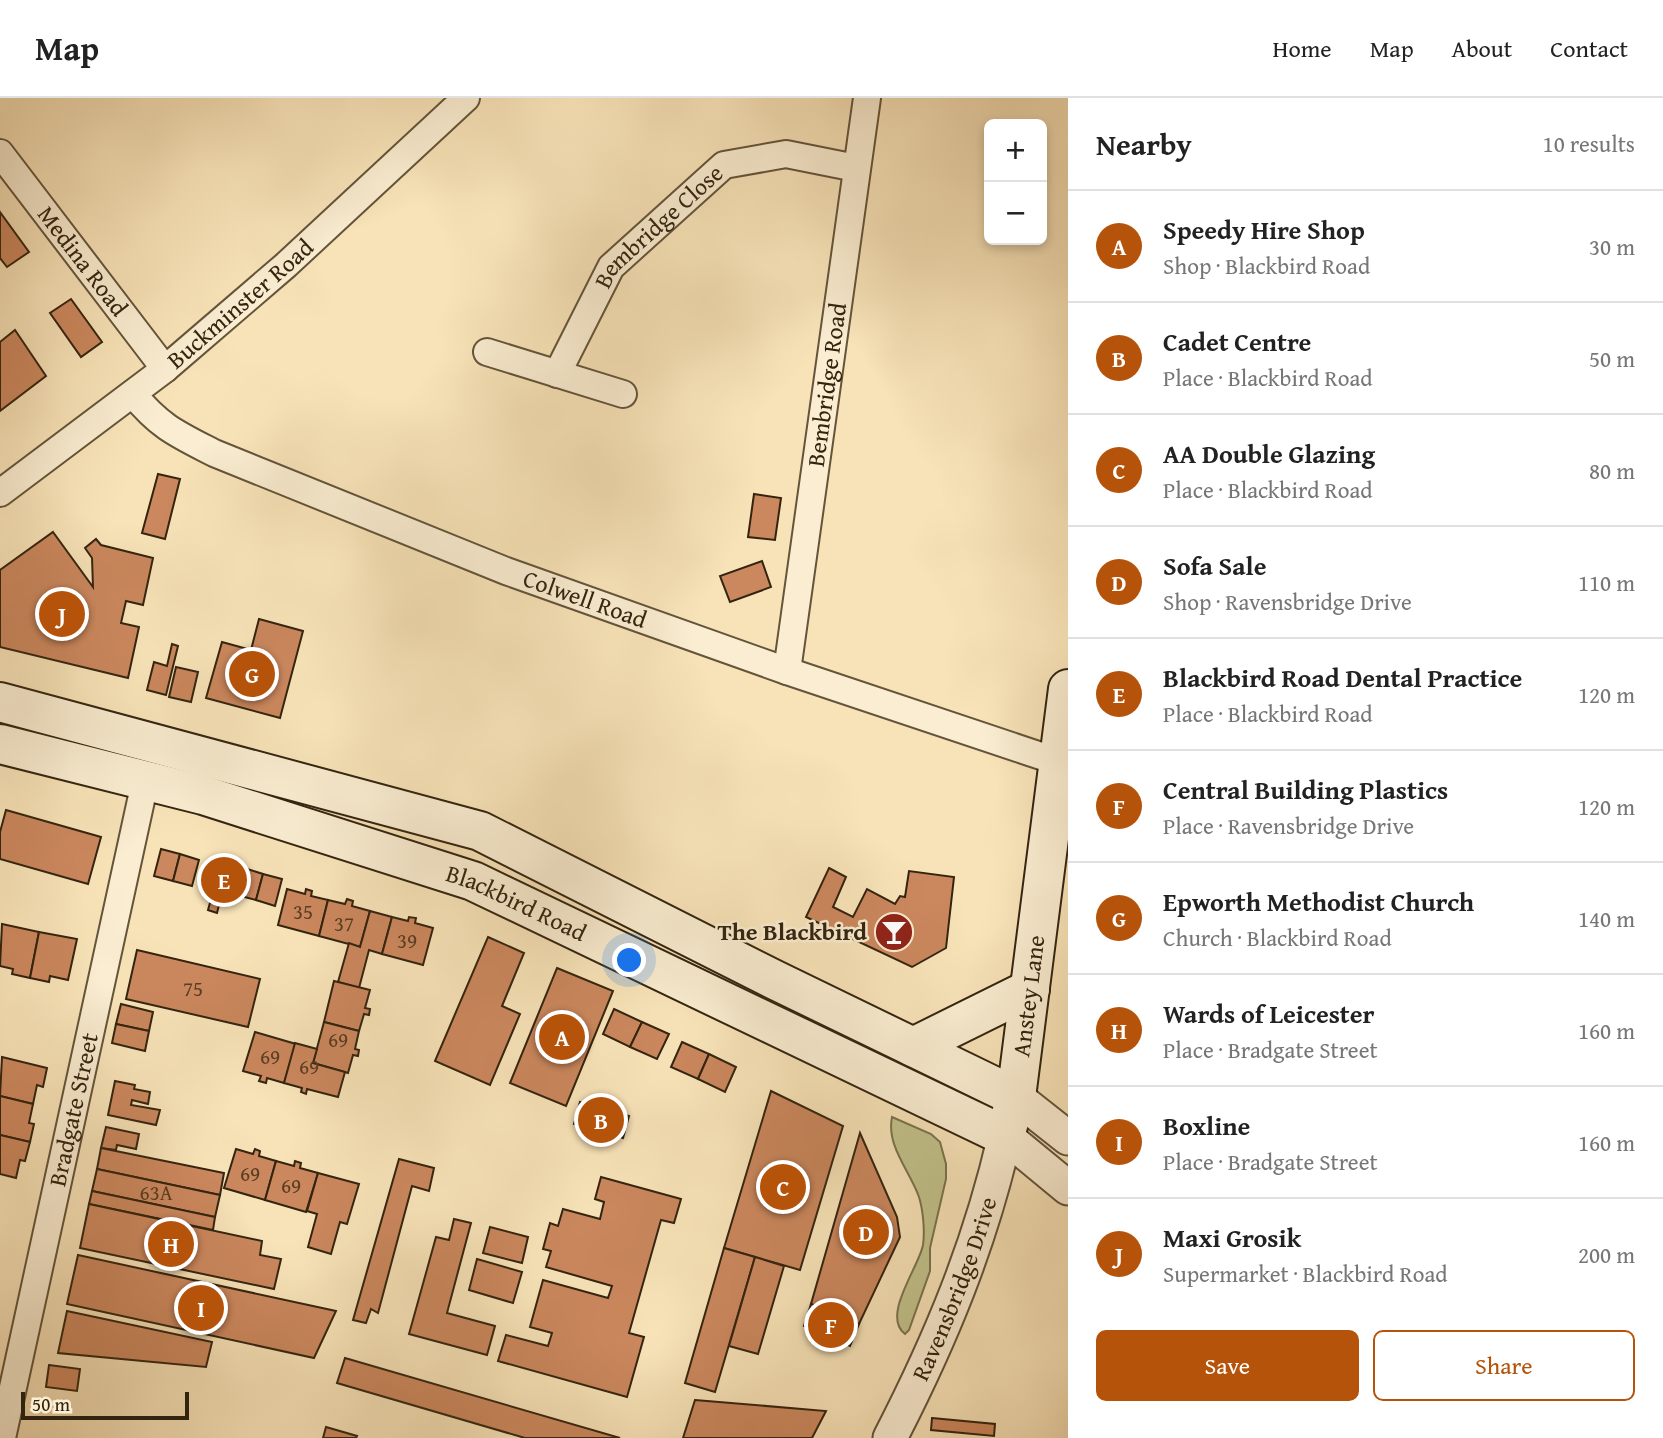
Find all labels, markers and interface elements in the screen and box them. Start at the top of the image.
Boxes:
text: Map [35,24,99,72]
text: Home [1273,31,1332,66]
text: Map [1370,31,1414,66]
text: About [1452,31,1512,66]
text: Contact [1550,31,1628,66]
map controls [984,119,1047,245]
button: + [984,119,1047,182]
text: Nearby [1096,122,1192,166]
text: 10 results [1543,127,1635,160]
street label: Bembridge Close [585,156,731,294]
button: − [984,182,1047,245]
street label: Medina Road [29,198,137,324]
text: Speedy Hire Shop [1163,210,1365,249]
street label: Buckminster Road [159,230,321,377]
text: A [1112,230,1126,263]
text: 30 m [1589,230,1635,263]
text: Shop · Blackbird Road [1163,249,1370,282]
street label: Bembridge Road [798,300,855,469]
text: Cadet Centre [1163,322,1311,361]
text: B [1112,342,1126,375]
text: 50 m [1589,342,1635,375]
text: Place · Blackbird Road [1163,361,1373,394]
text: AA Double Glazing [1163,434,1375,473]
text: C [1112,454,1126,487]
text: 80 m [1589,454,1635,487]
text: Place · Blackbird Road [1163,473,1373,506]
text: Sofa Sale [1163,546,1266,585]
street label: Colwell Road [519,561,652,637]
text: D [1112,566,1126,599]
text: 110 m [1578,566,1635,599]
text: Shop · Ravensbridge Drive [1163,585,1412,618]
pin: J [39,588,85,640]
pin: G [229,648,275,700]
text: Blackbird Road Dental Practice [1163,658,1522,697]
text: E [1113,678,1125,711]
text: 120 m [1578,678,1635,711]
text: Place · Blackbird Road [1163,697,1373,730]
text: Central Building Plastics [1163,770,1448,809]
text: F [1113,790,1125,823]
text: 120 m [1578,790,1635,823]
text: Place · Ravensbridge Drive [1163,809,1414,842]
pin: E [201,854,247,906]
street label: Blackbird Road [442,856,593,950]
text: Epworth Methodist Church [1163,882,1474,921]
house number: 35 [293,896,313,927]
text: G [1112,902,1126,935]
text: 140 m [1578,902,1635,935]
house number: 37 [334,908,354,939]
bar icon: The Blackbird [873,911,915,953]
place label: The Blackbird [718,914,867,949]
text: Church · Blackbird Road [1163,921,1392,954]
house number: 39 [397,925,417,956]
street label: Anstey Lane [1003,933,1053,1059]
your location [612,943,646,977]
house number: 75 [183,973,203,1004]
text: Wards of Leicester [1163,994,1374,1033]
pin: A [539,1011,585,1063]
text: H [1111,1014,1127,1047]
text: 160 m [1578,1014,1635,1047]
house number: 69 [328,1024,348,1055]
street label: Bradgate Street [39,1029,107,1190]
text: Place · Bradgate Street [1163,1033,1378,1066]
house number: 69 [260,1041,280,1072]
house number: 69 [299,1051,319,1082]
pin: B [578,1094,624,1146]
text: Boxline [1163,1106,1250,1145]
text: I [1115,1126,1123,1159]
text: 160 m [1578,1126,1635,1159]
text: Place · Bradgate Street [1163,1145,1378,1178]
house number: 69 [240,1158,260,1189]
pin: C [760,1161,806,1213]
house number: 69 [281,1170,301,1201]
house number: 63A [140,1177,173,1208]
street label: Ravensbridge Drive [903,1193,1005,1386]
pin: D [843,1206,889,1258]
pin: H [148,1218,194,1270]
text: Maxi Grosik [1163,1218,1301,1257]
text: J [1115,1238,1123,1271]
text: 200 m [1578,1238,1635,1271]
text: Supermarket · Blackbird Road [1163,1257,1448,1290]
pin: I [178,1282,224,1334]
pin: F [808,1299,854,1351]
button: Save [1096,1330,1359,1401]
button: Share [1373,1330,1635,1401]
scale bar [21,1389,189,1421]
text: 50 m [32,1390,70,1418]

